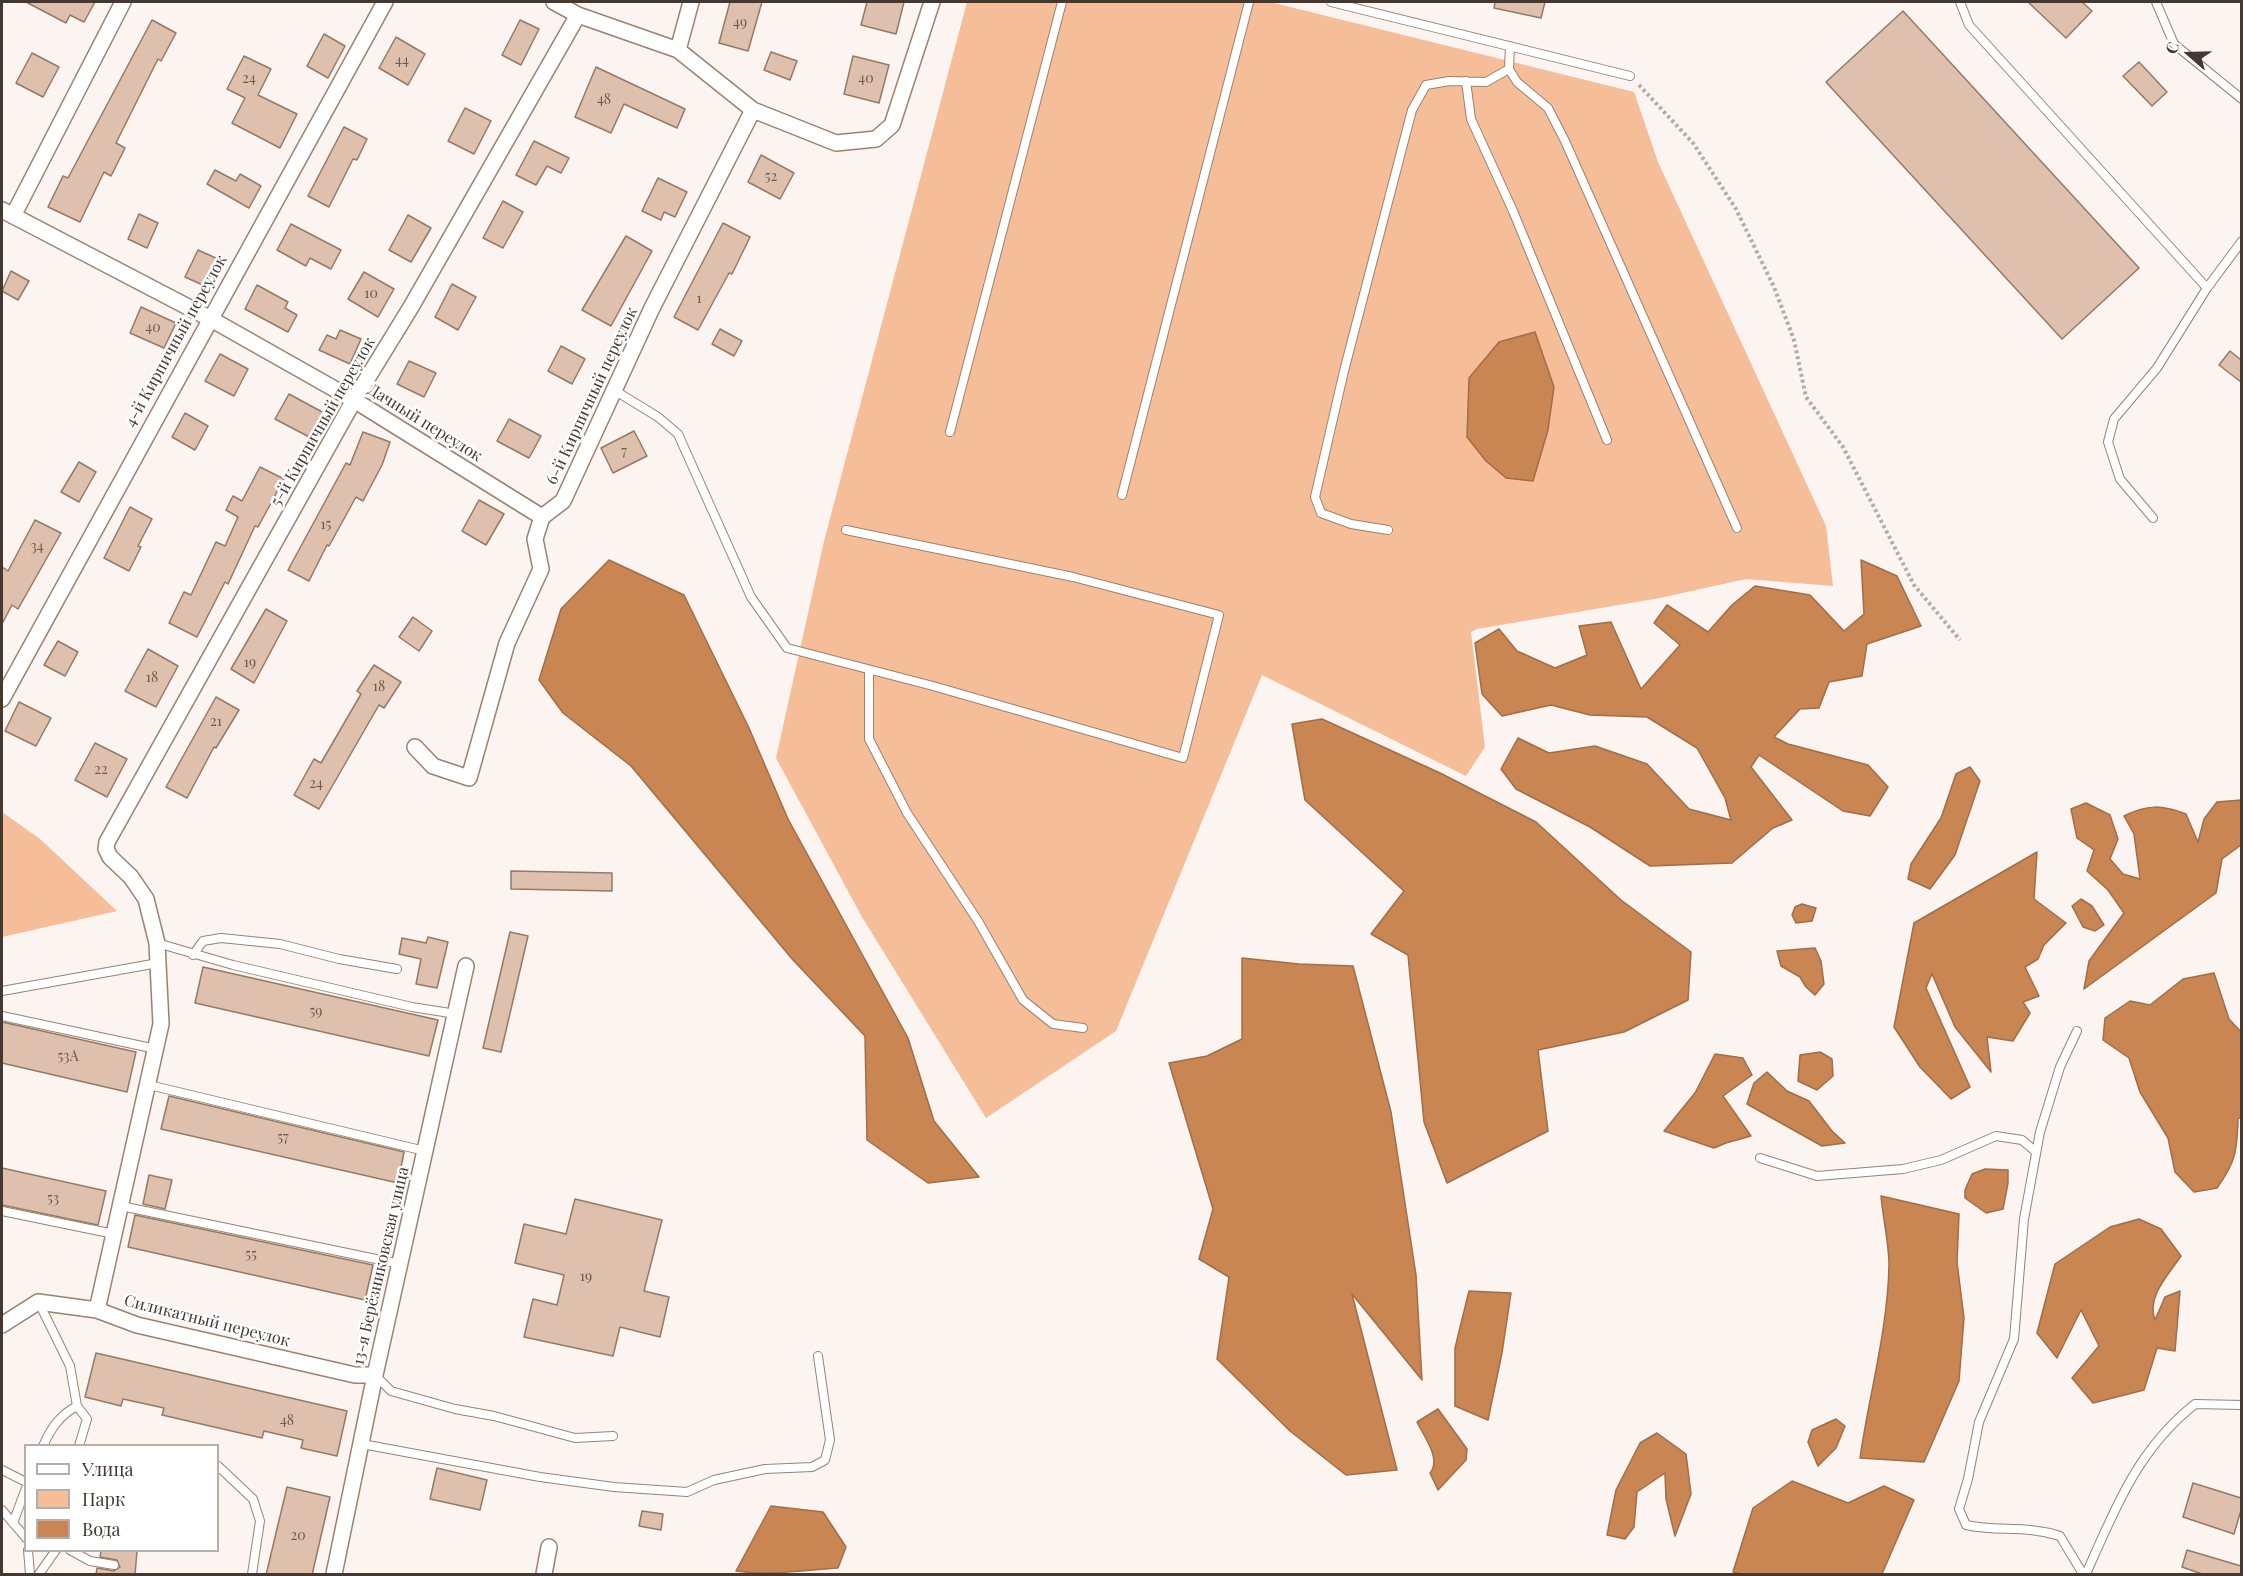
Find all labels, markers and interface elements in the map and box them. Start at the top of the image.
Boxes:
house number: 49 [733,15,747,31]
north arrow [2159,24,2219,84]
text: С [2160,39,2183,57]
house number: 44 [395,53,409,69]
house number: 24 [242,71,256,87]
house number: 40 [858,71,874,87]
house number: 48 [597,92,611,108]
house number: 52 [765,169,777,185]
street label: 4-й Кирпичный переулок [121,252,231,430]
house number: 10 [364,286,378,302]
house number: 1 [696,291,702,307]
street label: 6-й Кирпичный переулок [542,304,642,488]
house number: 40 [145,320,161,336]
street label: 5-й Кирпичный переулок [267,334,379,510]
street label: Дачный переулок [364,380,486,466]
house number: 7 [621,444,627,460]
house number: 15 [321,517,331,533]
house number: 34 [30,539,44,555]
house number: 19 [244,655,256,671]
house number: 18 [146,670,158,686]
house number: 18 [373,679,385,695]
house number: 21 [210,714,222,730]
house number: 22 [94,762,108,778]
house number: 24 [309,776,323,792]
house number: 59 [310,1004,322,1020]
house number: 53А [58,1049,78,1065]
house number: 57 [277,1130,289,1146]
street label: 13-я Берёзниковская улица [349,1165,413,1367]
house number: 53 [47,1191,59,1207]
house number: 55 [245,1247,257,1263]
house number: 19 [580,1269,592,1285]
street label: Силикатный переулок [122,1291,292,1351]
house number: 48 [280,1413,294,1429]
legend [24,1444,219,1552]
text: Улица [82,1457,133,1481]
text: Парк [82,1487,125,1511]
text: Вода [82,1517,120,1541]
house number: 20 [290,1528,306,1544]

